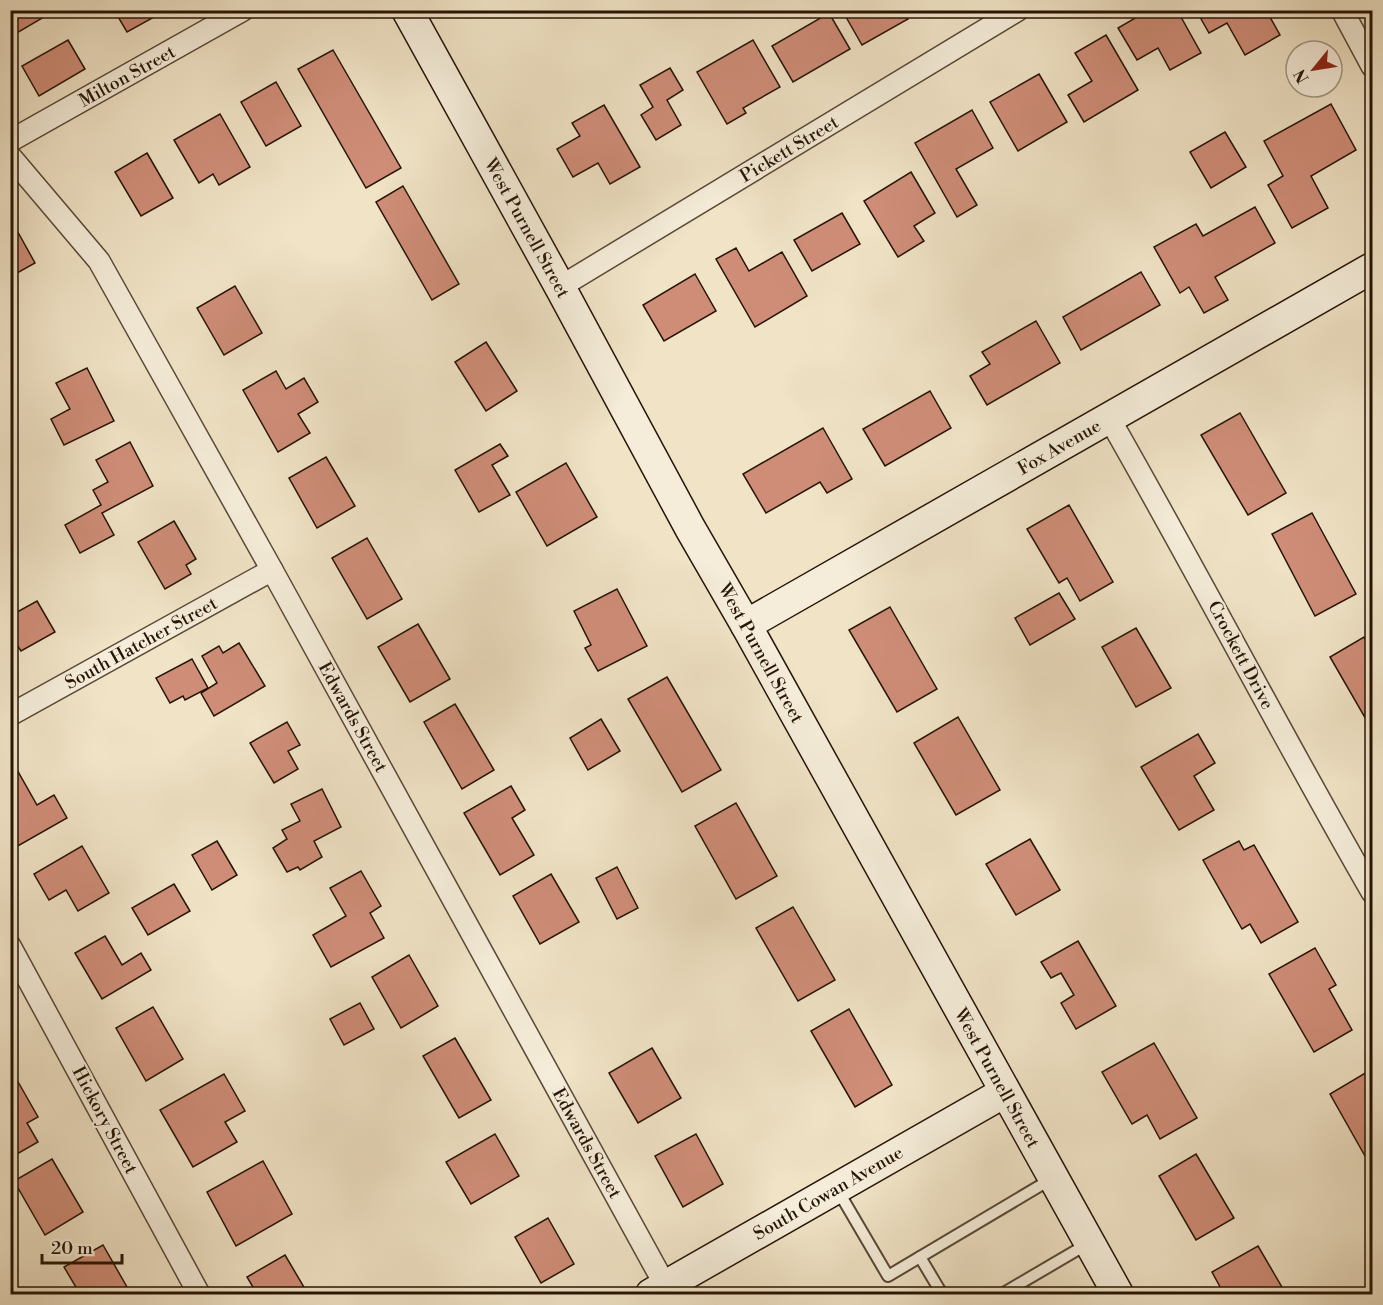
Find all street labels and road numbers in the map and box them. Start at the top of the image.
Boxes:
street label: Milton Street [75,40,180,112]
street label: Pickett Street [736,111,843,188]
street label: West Purnell Street [478,153,575,303]
street label: Fox Avenue [1013,414,1105,481]
street label: West Purnell Street [712,578,809,728]
street label: South Hatcher Street [61,592,222,695]
street label: Crockett Drive [1202,597,1279,714]
street label: Edwards Street [313,658,393,777]
street label: West Purnell Street [948,1003,1045,1153]
street label: Hickory Street [67,1063,143,1179]
street label: Edwards Street [547,1084,627,1203]
street label: South Cowan Avenue [749,1141,907,1246]

